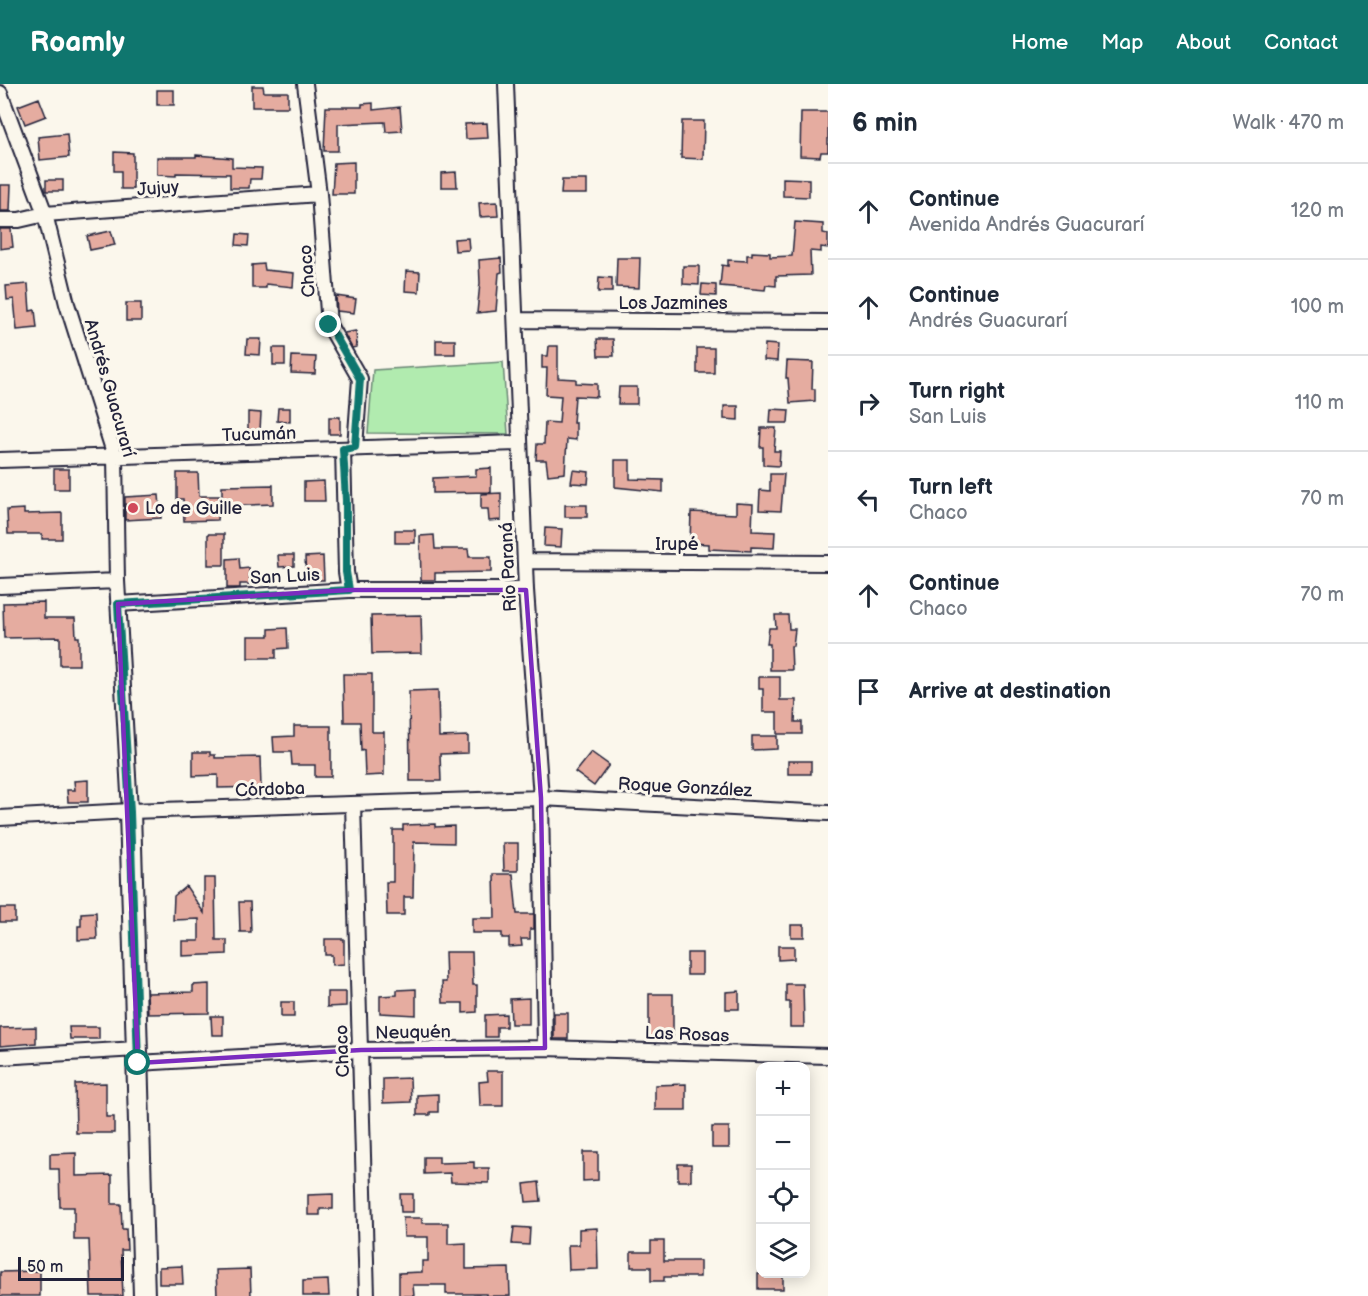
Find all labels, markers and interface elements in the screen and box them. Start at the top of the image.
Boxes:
text: Roamly [30,26,125,59]
text: Home [1011,30,1068,55]
text: Map [1101,30,1143,55]
text: About [1176,30,1231,55]
text: Contact [1264,30,1338,55]
text: 6 min [852,108,918,139]
text: Walk · 470 m [1233,111,1344,135]
street label: Jujuy [136,177,180,200]
text: Continue [909,186,999,213]
icon: ahead [852,195,885,228]
text: 120 m [1291,199,1344,223]
text: Avenida Andrés Guacurarí [909,213,1145,237]
street label: Chaco [295,244,320,298]
text: Continue [909,282,999,309]
icon: ahead [852,291,885,324]
street label: Los Jazmines [618,293,728,314]
text: 100 m [1291,295,1344,319]
text: Andrés Guacurarí [909,309,1067,333]
route end [315,311,341,337]
street label: Andrés Guacurarí [80,317,139,460]
text: Turn right [909,378,1005,405]
icon: right [852,387,885,420]
text: 110 m [1295,391,1344,415]
text: San Luis [909,405,986,429]
street label: Tucumán [222,423,297,446]
text: Turn left [909,474,993,501]
icon: left [852,483,885,516]
text: 70 m [1300,487,1344,511]
place label: Lo de Guille [145,498,242,519]
marker: Lo de Guille [126,501,140,515]
text: Chaco [909,501,968,525]
street label: Río Paraná [496,522,521,612]
street label: Irupé [655,534,699,555]
street label: San Luis [250,564,320,589]
text: Continue [909,570,999,597]
icon: ahead [852,579,885,612]
text: 70 m [1300,583,1344,607]
text: Chaco [909,597,968,621]
icon: arrive [852,675,885,708]
text: Arrive at destination [909,678,1111,705]
street label: Roque González [617,773,753,802]
street label: Córdoba [235,778,305,801]
street label: Neuquén [375,1021,451,1044]
street label: Las Rosas [644,1023,730,1046]
street label: Chaco [331,1024,354,1078]
route start [124,1049,150,1075]
map controls [756,1062,810,1278]
button: + [756,1062,810,1116]
button: − [756,1116,810,1170]
button: locate [756,1170,810,1224]
button: layers [756,1224,810,1278]
scale bar [18,1254,124,1282]
text: 50 m [27,1258,63,1277]

